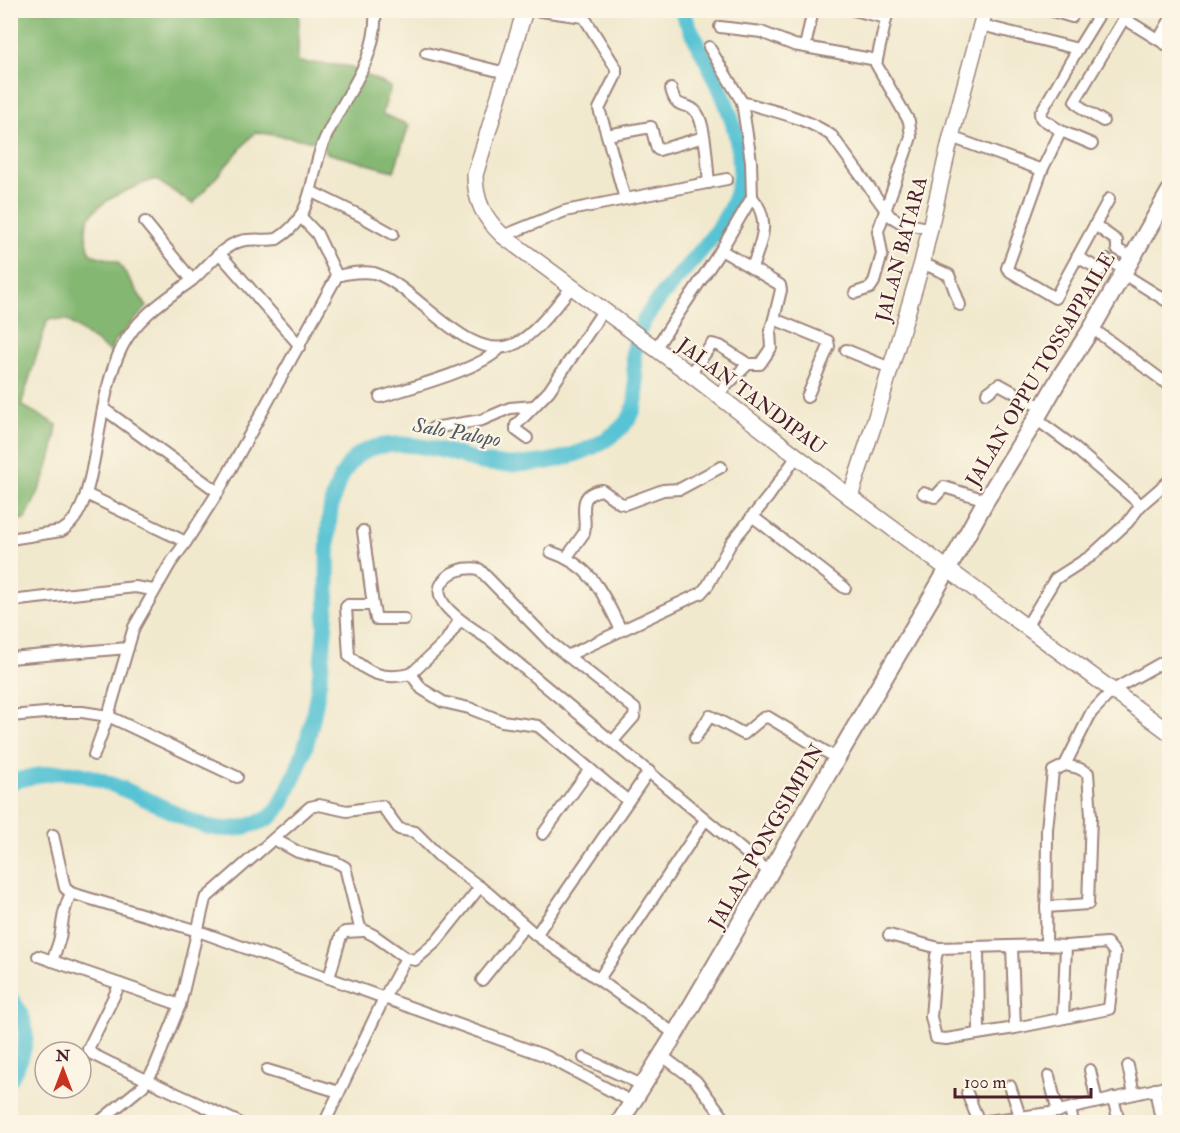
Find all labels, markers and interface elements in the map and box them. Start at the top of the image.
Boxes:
street label: JALAN BATARA [870,173,933,326]
street label: JALAN OPPU TOSSAPPAILE [960,247,1121,492]
street label: JALAN TANDIPAU [672,332,831,461]
water label: Salo Palopo [410,411,503,454]
street label: JALAN PONGSIMPIN [703,740,830,934]
north arrow [33,1040,93,1100]
text: N [55,1046,71,1066]
scale bar [955,1061,1092,1099]
text: 100 m [964,1071,1007,1094]

